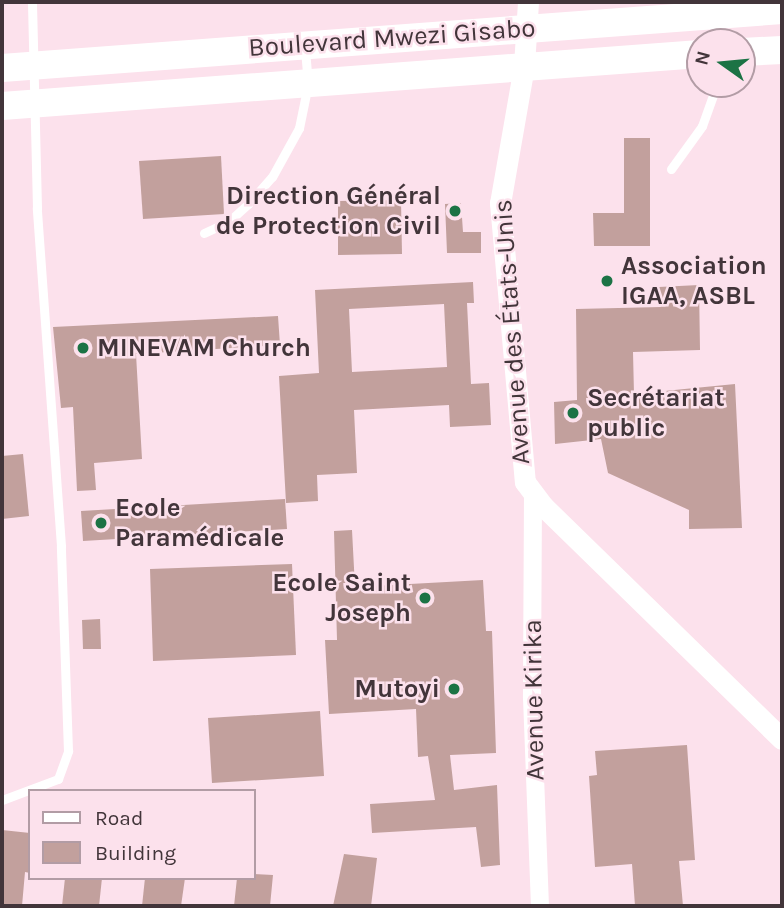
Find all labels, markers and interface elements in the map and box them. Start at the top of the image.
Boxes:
street label: Boulevard Mwezi Gisabo [247,12,537,64]
north arrow [686,28,756,98]
text: N [690,49,715,68]
place label: Direction Général de Protection Civil [216,180,441,242]
street label: Avenue des États-Unis [487,198,537,466]
marker: Direction Général de Protection Civil [447,203,463,219]
place label: Association IGAA, ASBL [621,250,767,312]
marker: Association IGAA, ASBL [599,273,615,289]
place label: MINEVAM Church [97,332,311,364]
marker: MINEVAM Church [75,340,91,356]
place label: Secrétariat public [587,382,725,444]
marker: Secrétariat public [565,405,581,421]
place label: Ecole Paramédicale [115,492,284,554]
marker: Ecole Paramédicale [93,515,109,531]
place label: Ecole Saint Joseph [272,567,411,628]
marker: Ecole Saint Joseph [417,590,433,606]
street label: Avenue Kirika [517,619,551,781]
place label: Mutoyi [354,673,440,705]
marker: Mutoyi [446,681,462,697]
legend [28,789,256,880]
text: Road [95,806,143,830]
text: Building [95,841,176,865]

